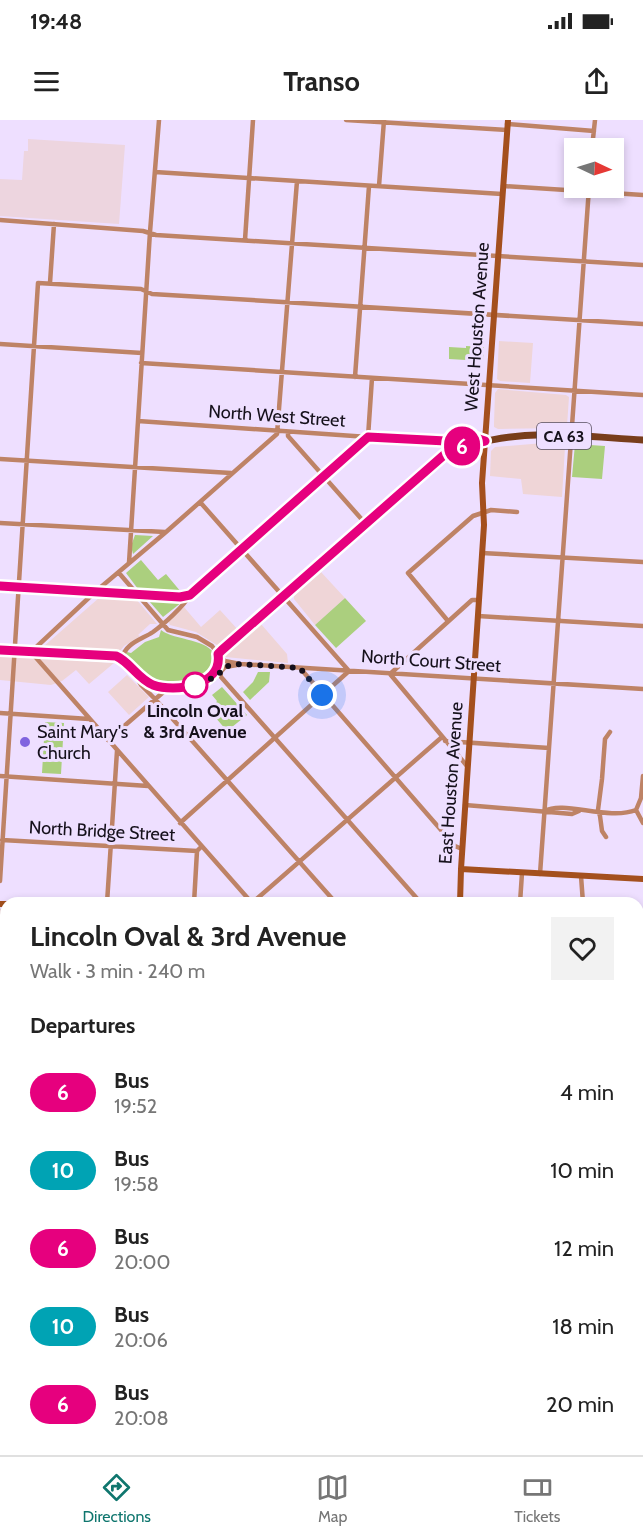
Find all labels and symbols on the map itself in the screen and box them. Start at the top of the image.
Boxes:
north arrow [564,138,624,198]
street label: West Houston Avenue [460,242,494,412]
street label: North West Street [208,400,346,432]
road number: CA 63 [537,423,591,449]
line badge: 6 [442,426,482,466]
street label: North Court Street [360,645,502,677]
marker: Lincoln Oval & 3rd Avenue [182,672,208,698]
your location [307,680,337,710]
place label: Lincoln Oval & 3rd Avenue [144,700,246,743]
street label: East Houston Avenue [434,701,468,865]
place label: Saint Mary's Church [37,721,128,764]
marker: Saint Mary's Church [18,735,32,749]
street label: North Bridge Street [28,816,176,846]

